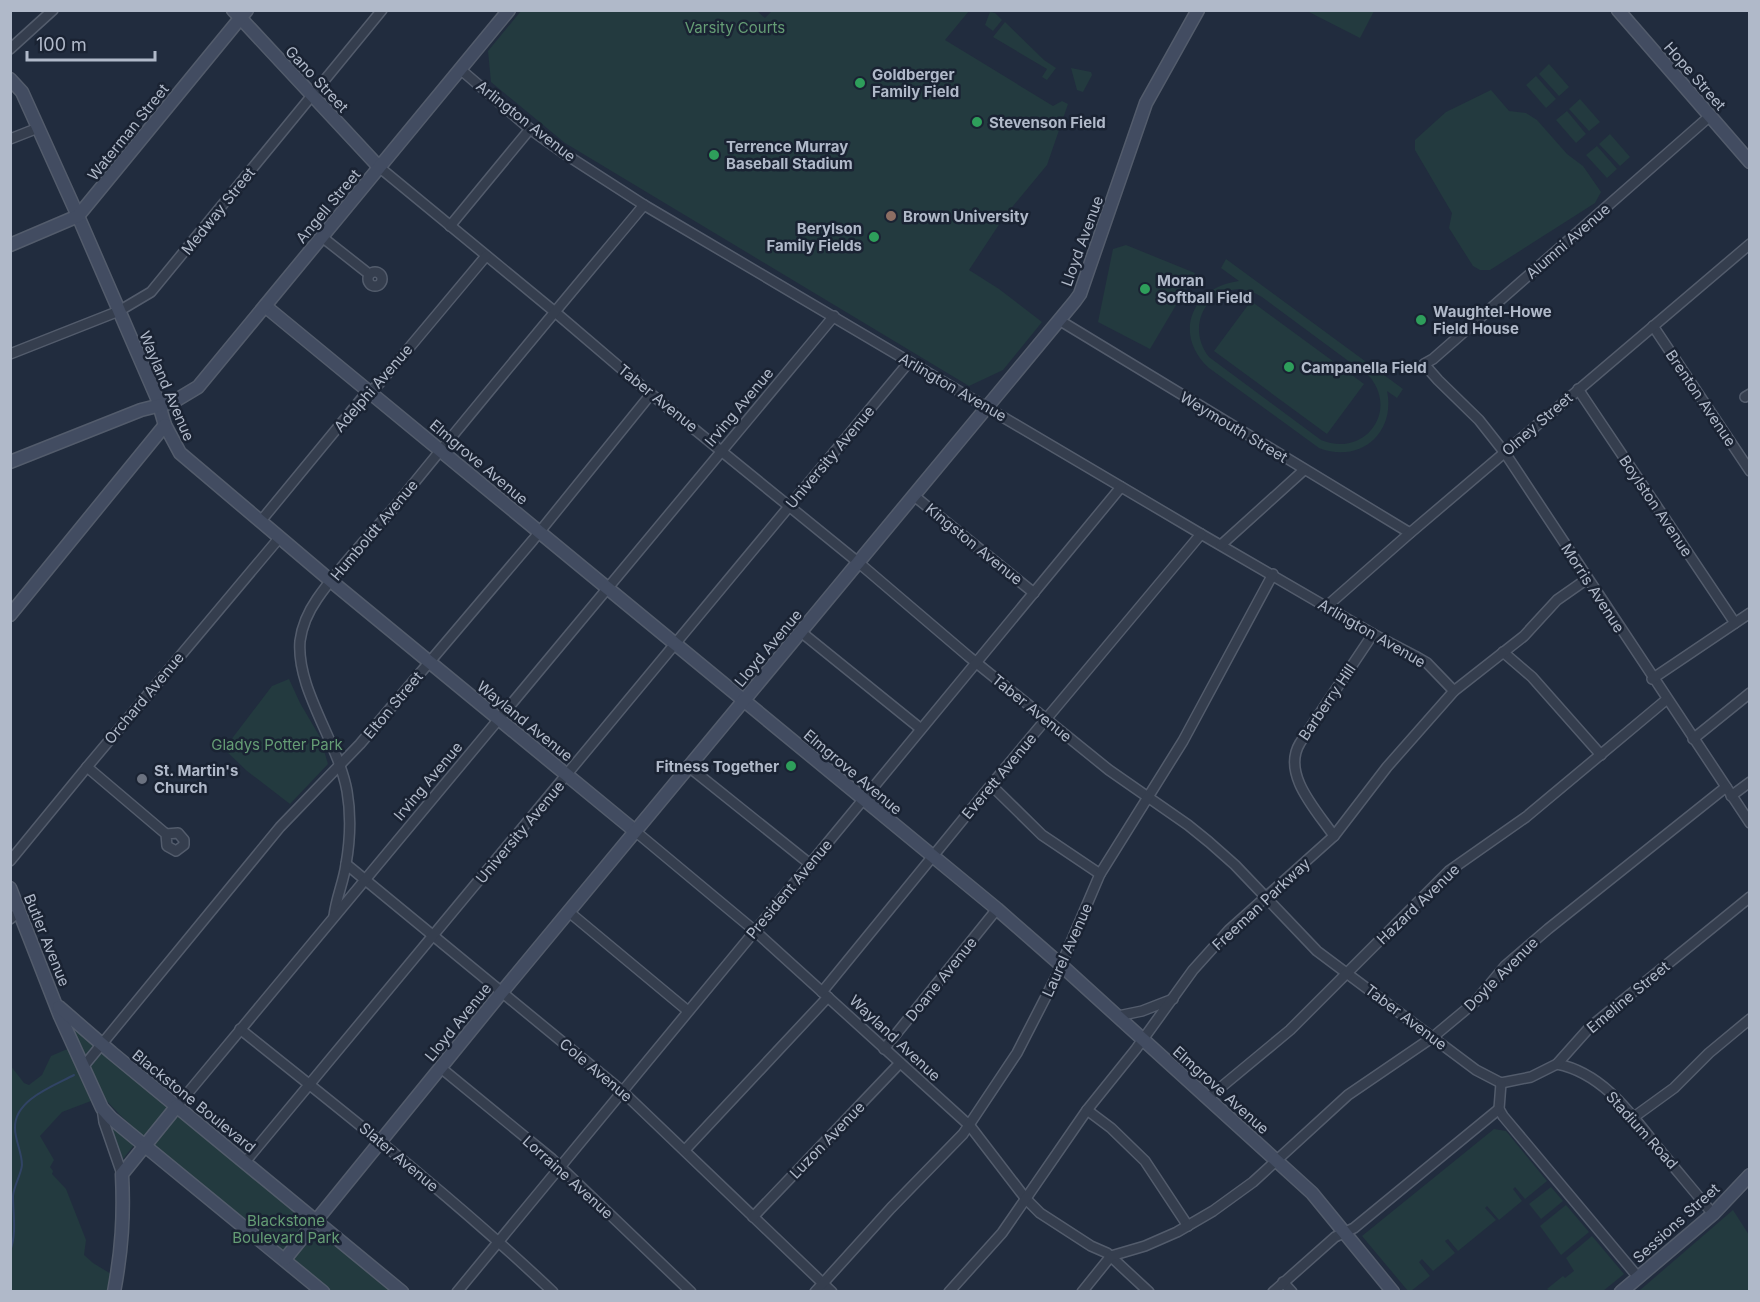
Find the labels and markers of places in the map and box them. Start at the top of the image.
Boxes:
place label: Goldberger Family Field [872,65,959,101]
marker: Goldberger Family Field [853,76,867,90]
place label: Stevenson Field [989,113,1106,132]
marker: Stevenson Field [970,115,984,129]
place label: Terrence Murray Baseball Stadium [726,137,853,173]
marker: Terrence Murray Baseball Stadium [707,148,721,162]
place label: Brown University [903,207,1029,226]
marker: Brown University [884,209,898,223]
place label: Berylson Family Fields [766,219,862,255]
marker: Berylson Family Fields [867,230,881,244]
place label: Moran Softball Field [1157,271,1252,307]
marker: Moran Softball Field [1138,282,1152,296]
place label: Waughtel-Howe Field House [1433,302,1552,338]
marker: Waughtel-Howe Field House [1414,313,1428,327]
place label: Campanella Field [1301,358,1427,377]
marker: Campanella Field [1282,360,1296,374]
place label: Fitness Together [656,757,779,776]
marker: Fitness Together [784,759,798,773]
place label: St. Martin's Church [154,761,238,797]
marker: St. Martin's Church [135,772,149,786]

